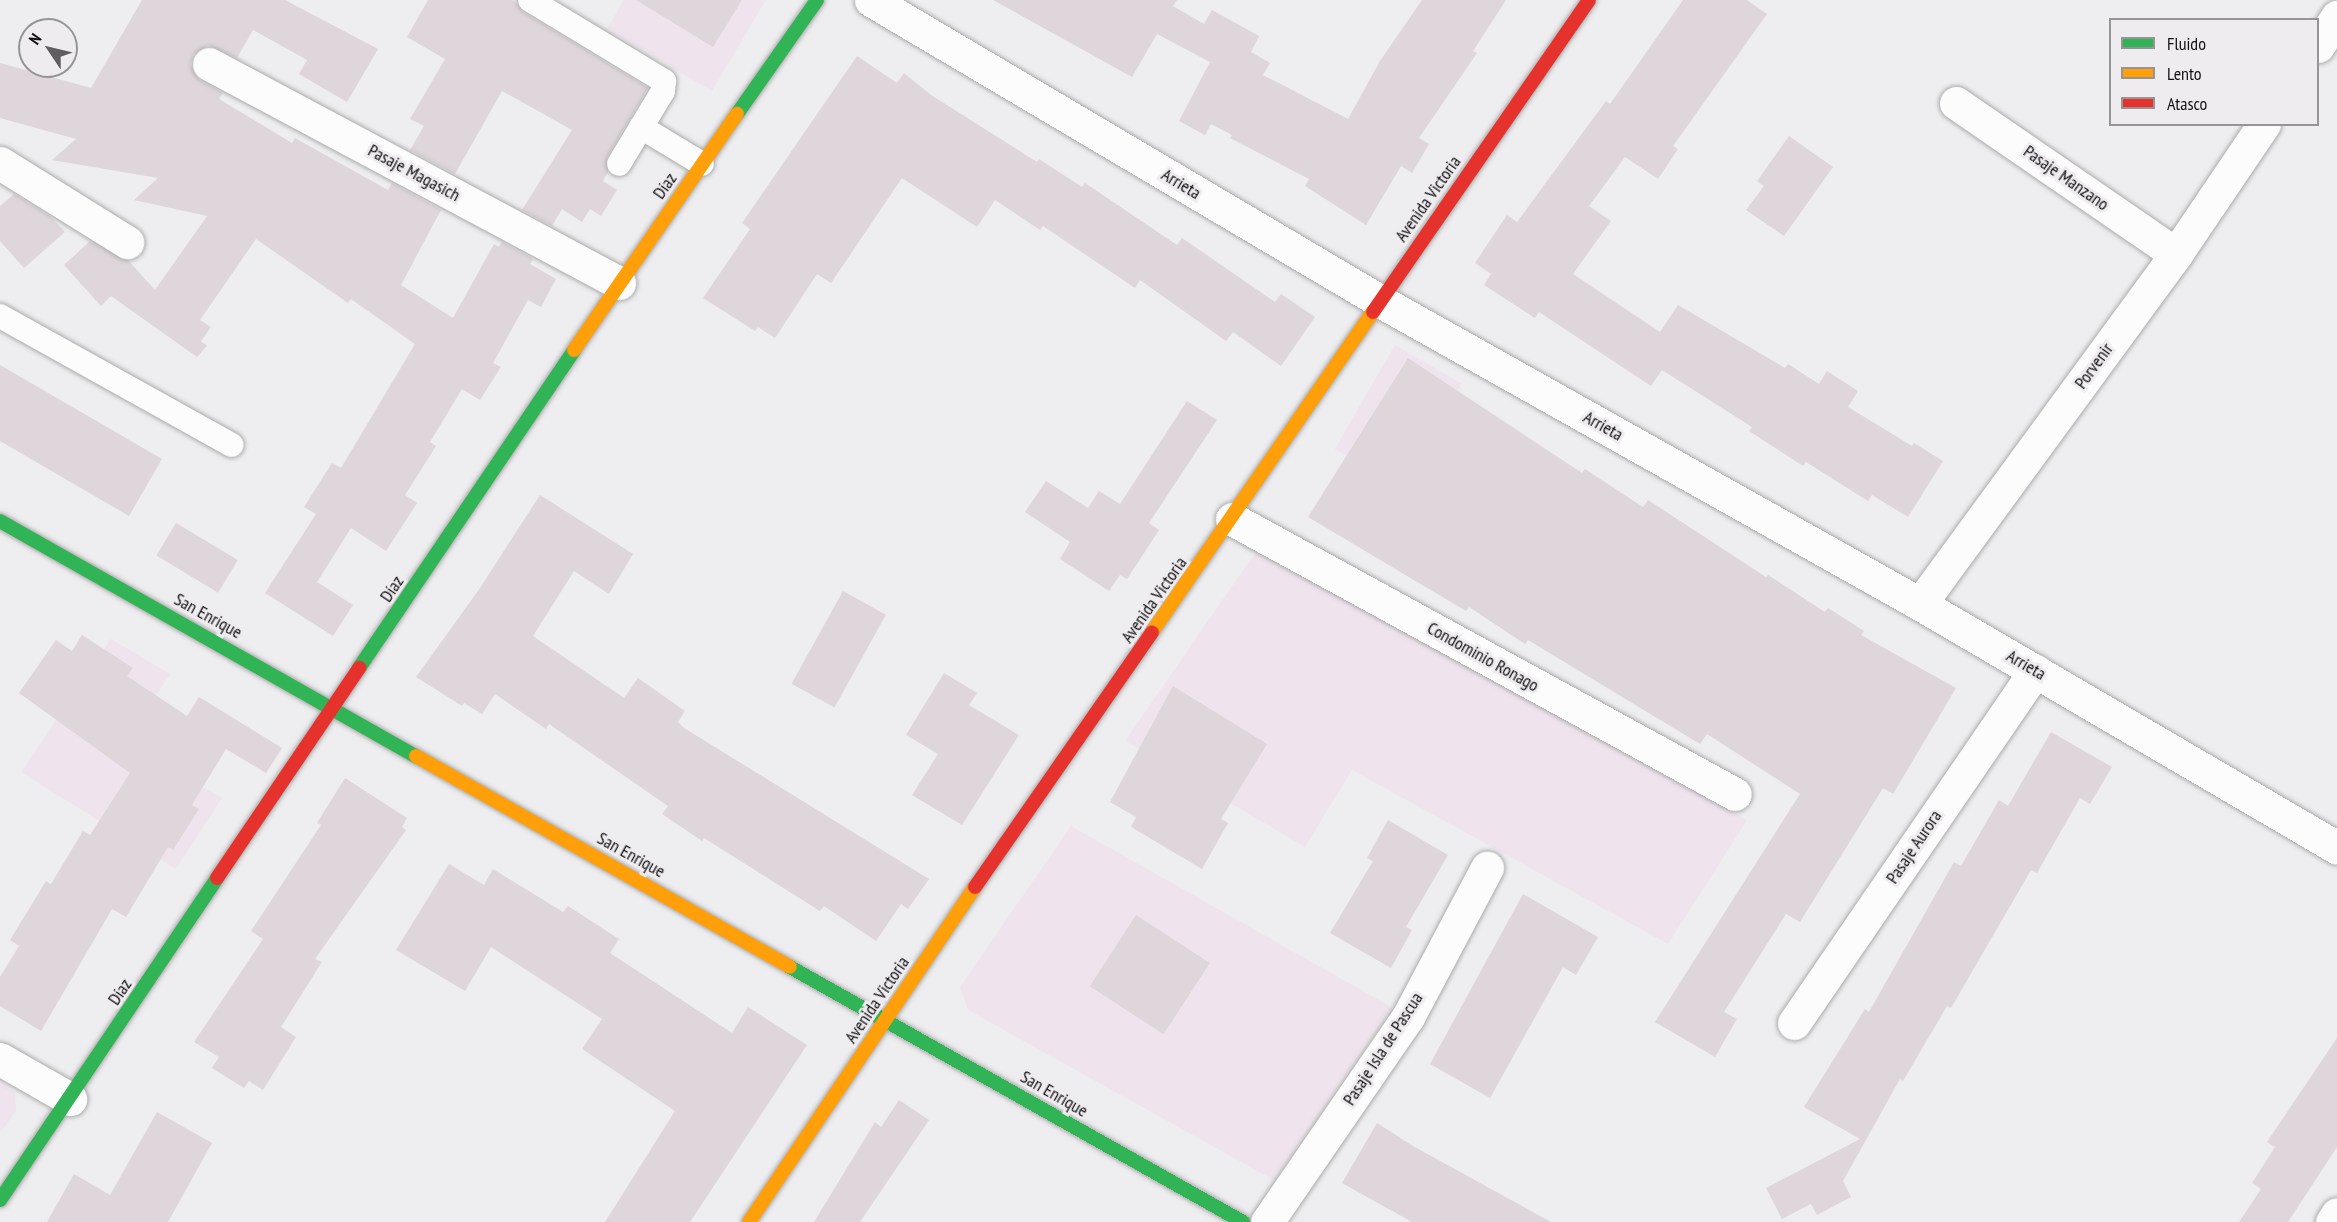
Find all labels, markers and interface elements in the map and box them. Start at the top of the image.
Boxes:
north arrow [18,18,78,78]
legend [2109,18,2319,126]
text: N [24,30,46,48]
text: Fluido [2167,32,2206,55]
text: Lento [2167,62,2202,85]
text: Atasco [2167,92,2207,115]
street label: Pasaje Magasich [364,140,464,206]
street label: Pasaje Manzano [2019,141,2113,215]
street label: Avenida Victoria [1390,152,1466,246]
street label: Arrieta [1157,164,1205,204]
street label: Díaz [648,169,682,203]
street label: Porvenir [2070,339,2118,393]
street label: Arrieta [1579,406,1627,446]
street label: Avenida Victoria [1116,553,1192,647]
street label: Díaz [375,572,409,606]
street label: San Enrique [170,589,246,643]
street label: Condominio Ronago [1423,617,1543,697]
street label: Arrieta [2002,645,2050,685]
street label: Pasaje Aurora [1881,806,1947,888]
street label: San Enrique [593,828,669,882]
street label: Avenida Victoria [840,952,914,1048]
street label: Díaz [103,975,137,1009]
street label: Pasaje Isla de Pascua [1339,989,1427,1109]
street label: San Enrique [1017,1066,1091,1122]

